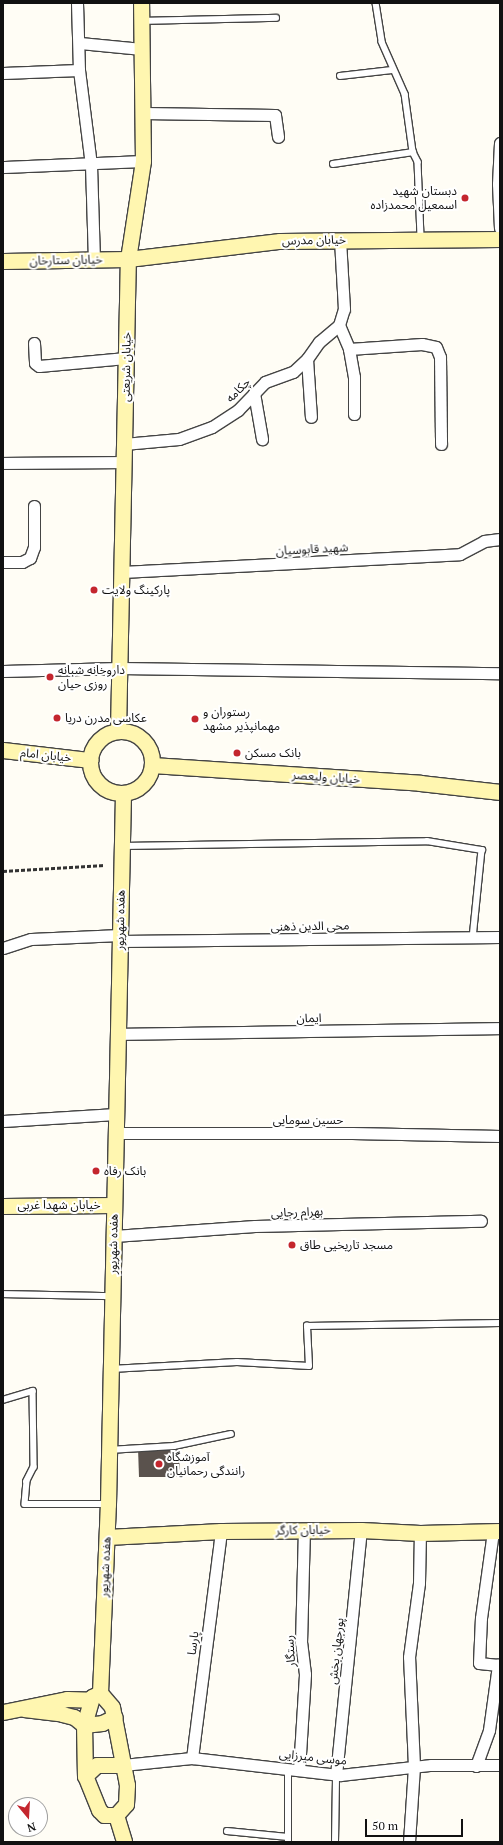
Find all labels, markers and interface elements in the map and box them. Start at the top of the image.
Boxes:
place label: دبستان شهید اسمعیل محمدزاده [371,184,457,212]
marker: دبستان شهید اسمعیل محمدزاده [460,193,470,203]
street label: خیابان مدرس [282,232,346,248]
street label: خیابان ستارخان [29,252,103,268]
street label: خیابان شریعتی [118,332,134,402]
street label: چکامه [223,375,253,405]
street label: شهید قابوسیان [275,540,349,558]
place label: پارکینگ ولایت [102,583,170,597]
marker: پارکینگ ولایت [89,585,99,595]
place label: داروخانه شبانه روزی حیان [58,663,125,691]
marker: داروخانه شبانه روزی حیان [45,672,55,682]
place label: رستوران و مهمانپذیر مشهد [203,705,280,733]
place label: عکاسی مدرن دریا [65,711,147,725]
marker: عکاسی مدرن دریا [52,713,62,723]
marker: رستوران و مهمانپذیر مشهد [190,714,200,724]
street label: خیابان امام [20,745,72,765]
place label: بانک مسکن [245,746,301,760]
marker: بانک مسکن [232,748,242,758]
street label: خیابان ولیعصر [291,767,361,787]
street label: هفده شهریور [112,890,128,950]
street label: محی الدین ذهنی [270,918,350,934]
street label: ایمان [296,1011,322,1025]
street label: حسین سومایی [273,1113,343,1127]
place label: بانک رفاه [104,1164,146,1178]
marker: بانک رفاه [91,1166,101,1176]
street label: خیابان شهدا غربی [17,1198,101,1212]
street label: بهرام رجایی [271,1204,323,1220]
street label: هفده شهریور [105,1214,121,1274]
place label: مسجد تاریخیی طاق [300,1238,393,1252]
marker: مسجد تاریخیی طاق [287,1240,297,1250]
place label: آموزشگاه رانندگی رحمانیان [167,1450,245,1478]
marker: آموزشگاه رانندگی رحمانیان [154,1459,164,1469]
street label: خیابان کارگر [275,1522,331,1538]
street label: هفده شهریور [96,1536,114,1598]
street label: پورجهان بخش [325,1617,347,1685]
street label: پارسا [184,1630,202,1656]
street label: رستگار [282,1635,298,1667]
street label: موسی میرزایی [278,1746,348,1768]
north arrow [8,1797,48,1837]
scale bar [367,1811,465,1837]
text: 50 m [372,1818,398,1833]
text: N [25,1820,38,1835]

